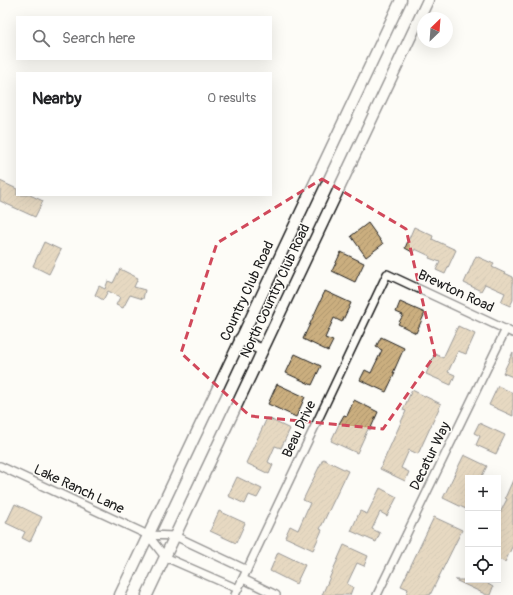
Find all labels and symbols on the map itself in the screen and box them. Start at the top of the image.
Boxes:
north arrow [417,12,453,48]
street label: North Country Club Road [236,221,314,361]
street label: Country Club Road [216,238,278,344]
street label: Brewton Road [415,266,497,316]
street label: Beau Drive [278,398,320,460]
street label: Decatur Way [406,419,454,493]
street label: Lake Ranch Lane [31,461,127,517]

